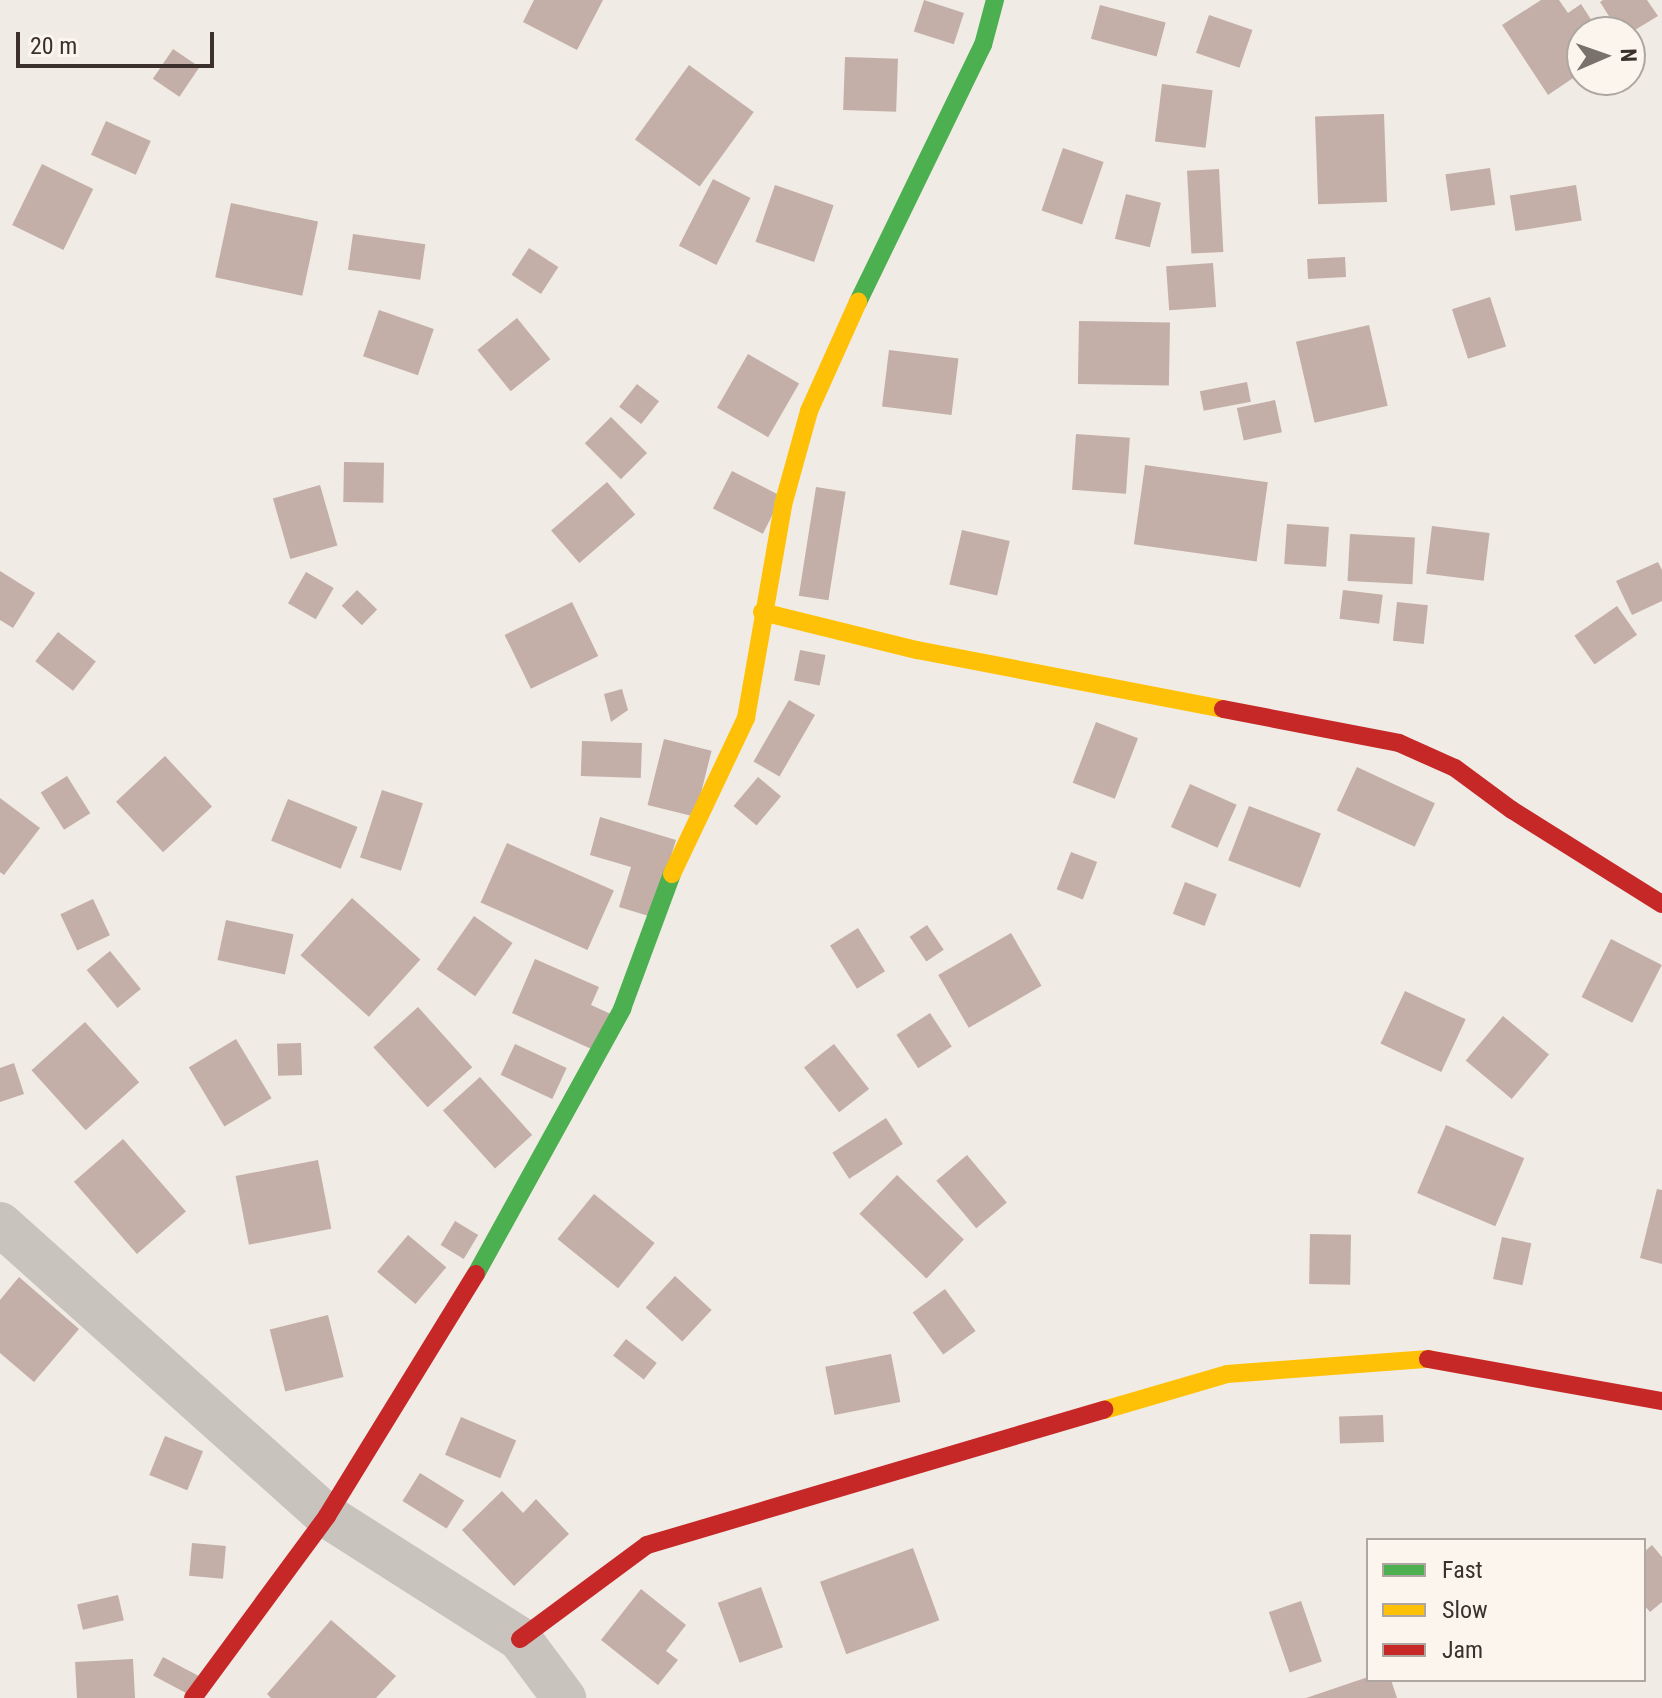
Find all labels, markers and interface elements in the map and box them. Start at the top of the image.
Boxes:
scale bar [20,16,218,66]
north arrow [1566,16,1646,96]
text: 20 m [30,32,77,60]
text: N [1616,48,1641,62]
legend [1366,1538,1646,1682]
text: Fast [1442,1556,1483,1584]
text: Slow [1442,1596,1488,1624]
text: Jam [1442,1636,1483,1664]

